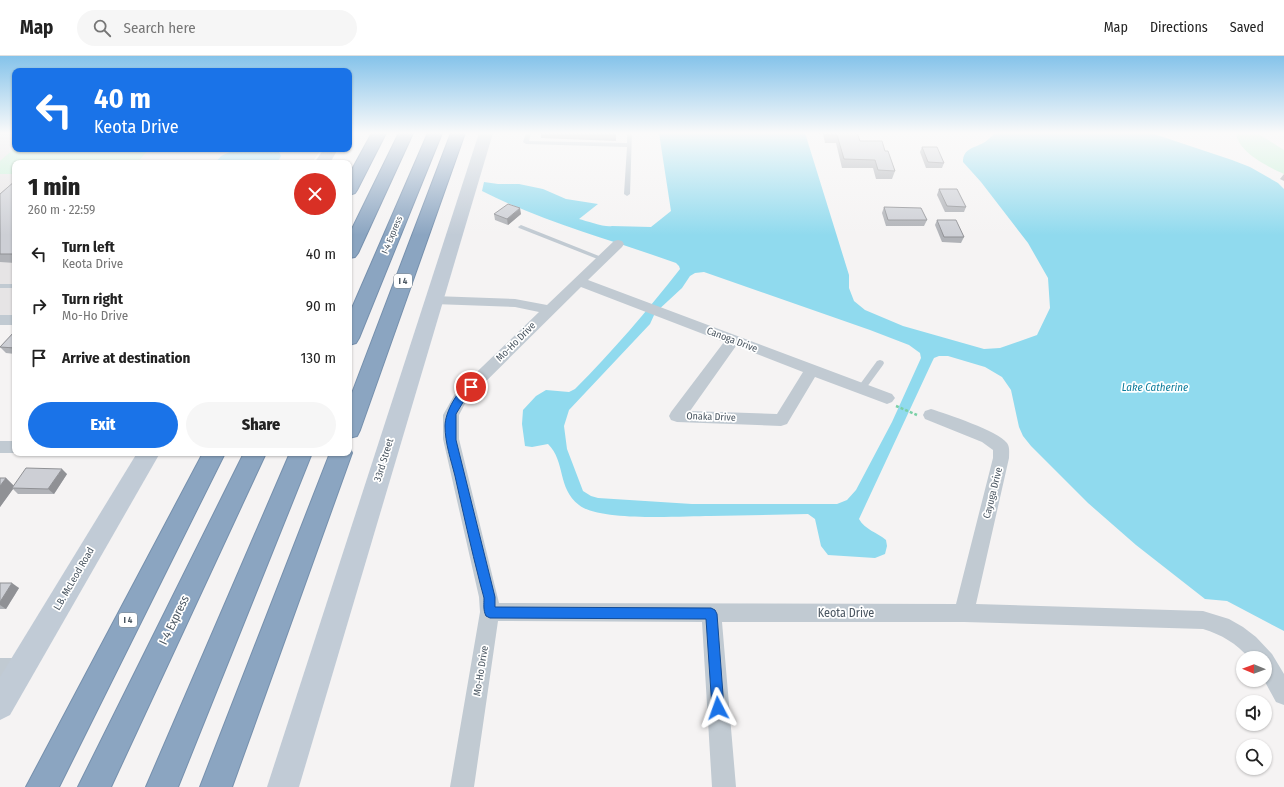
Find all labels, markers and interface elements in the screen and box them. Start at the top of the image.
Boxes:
search box [77,10,357,46]
text: Map [20,16,53,39]
icon: search [91,17,113,39]
text: Search here [123,19,196,37]
text: Map [1104,19,1128,36]
text: Directions [1150,19,1208,36]
text: Saved [1230,19,1264,36]
text: 40 m [94,82,151,115]
icon: left [28,84,80,136]
text: Keota Drive [94,116,179,138]
text: 1 min [28,173,80,201]
button: close [294,173,336,215]
text: 260 m · 22:59 [28,202,95,217]
street label: I-4 Express [380,215,404,255]
text: Turn left [62,238,115,256]
icon: left [28,243,50,265]
text: 40 m [306,245,336,263]
text: Keota Drive [62,256,123,271]
road number: I 4 [394,274,412,288]
text: Turn right [62,290,123,308]
icon: right [28,295,50,317]
text: 90 m [306,297,336,315]
text: Mo-Ho Drive [62,308,128,323]
street label: Mo-Ho Drive [494,320,538,364]
street label: Canoga Drive [705,325,759,355]
icon: arrive [28,347,50,369]
text: Arrive at destination [62,349,190,367]
text: 130 m [301,349,336,367]
pin [454,370,488,404]
icon: arrive [460,376,482,398]
water label: Lake Catherine [1122,381,1188,394]
button: Exit [28,402,178,448]
button: Share [186,402,336,448]
street label: Onaka Drive [686,410,736,424]
street label: 33rd Street [372,436,396,483]
street label: Cayuga Drive [981,466,1005,520]
street label: L.B. McLeod Road [51,545,97,613]
street label: I-4 Express [156,593,192,647]
street label: Keota Drive [818,606,874,620]
road number: I 4 [119,613,137,627]
street label: Mo-Ho Drive [471,645,491,697]
north arrow [1236,651,1272,687]
map controls [1236,651,1272,775]
position arrow [697,687,739,729]
button: sound [1236,695,1272,731]
button: search [1236,739,1272,775]

